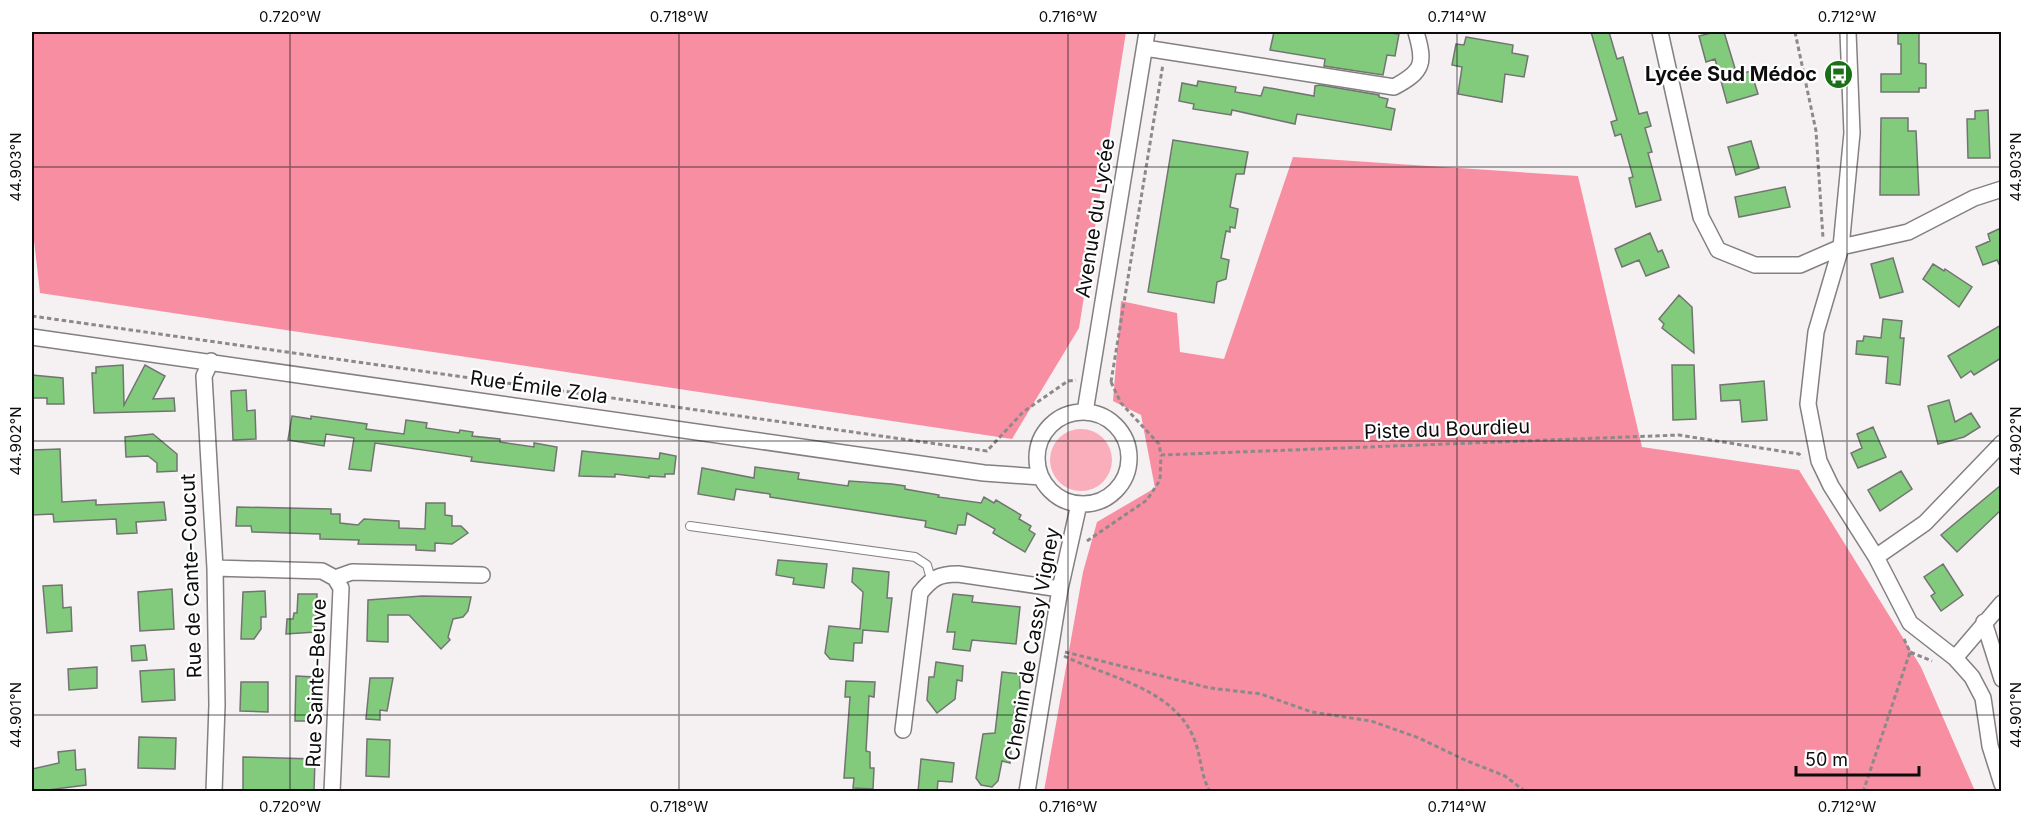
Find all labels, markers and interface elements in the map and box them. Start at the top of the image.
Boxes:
text: 0.720°W [259,7,321,26]
text: 0.718°W [650,7,708,26]
text: 0.716°W [1039,7,1098,26]
text: 0.714°W [1428,7,1487,26]
text: 0.712°W [1818,7,1876,26]
bus stop icon: Lycée Sud Médoc [1822,58,1854,90]
place label: Lycée Sud Médoc [1645,62,1817,86]
text: 44.903°N [6,132,25,202]
text: 44.903°N [2006,132,2025,202]
street label: Avenue du Lycée [1071,137,1119,299]
street label: Rue Émile Zola [468,364,610,409]
text: 44.902°N [6,406,25,476]
text: 44.902°N [2006,406,2025,476]
street label: Piste du Bourdieu [1364,414,1530,444]
street label: Rue de Cante-Coucut [175,473,207,679]
street label: Chemin de Cassy Vigney [1000,525,1064,763]
street label: Rue Sainte-Beuve [301,598,331,768]
text: 44.901°N [6,682,25,748]
text: 44.901°N [2006,682,2025,748]
scale bar [1796,739,1919,777]
text: 50 m [1805,749,1848,770]
text: 0.720°W [259,797,321,816]
text: 0.718°W [650,797,708,816]
text: 0.716°W [1039,797,1098,816]
text: 0.714°W [1428,797,1487,816]
text: 0.712°W [1818,797,1876,816]

